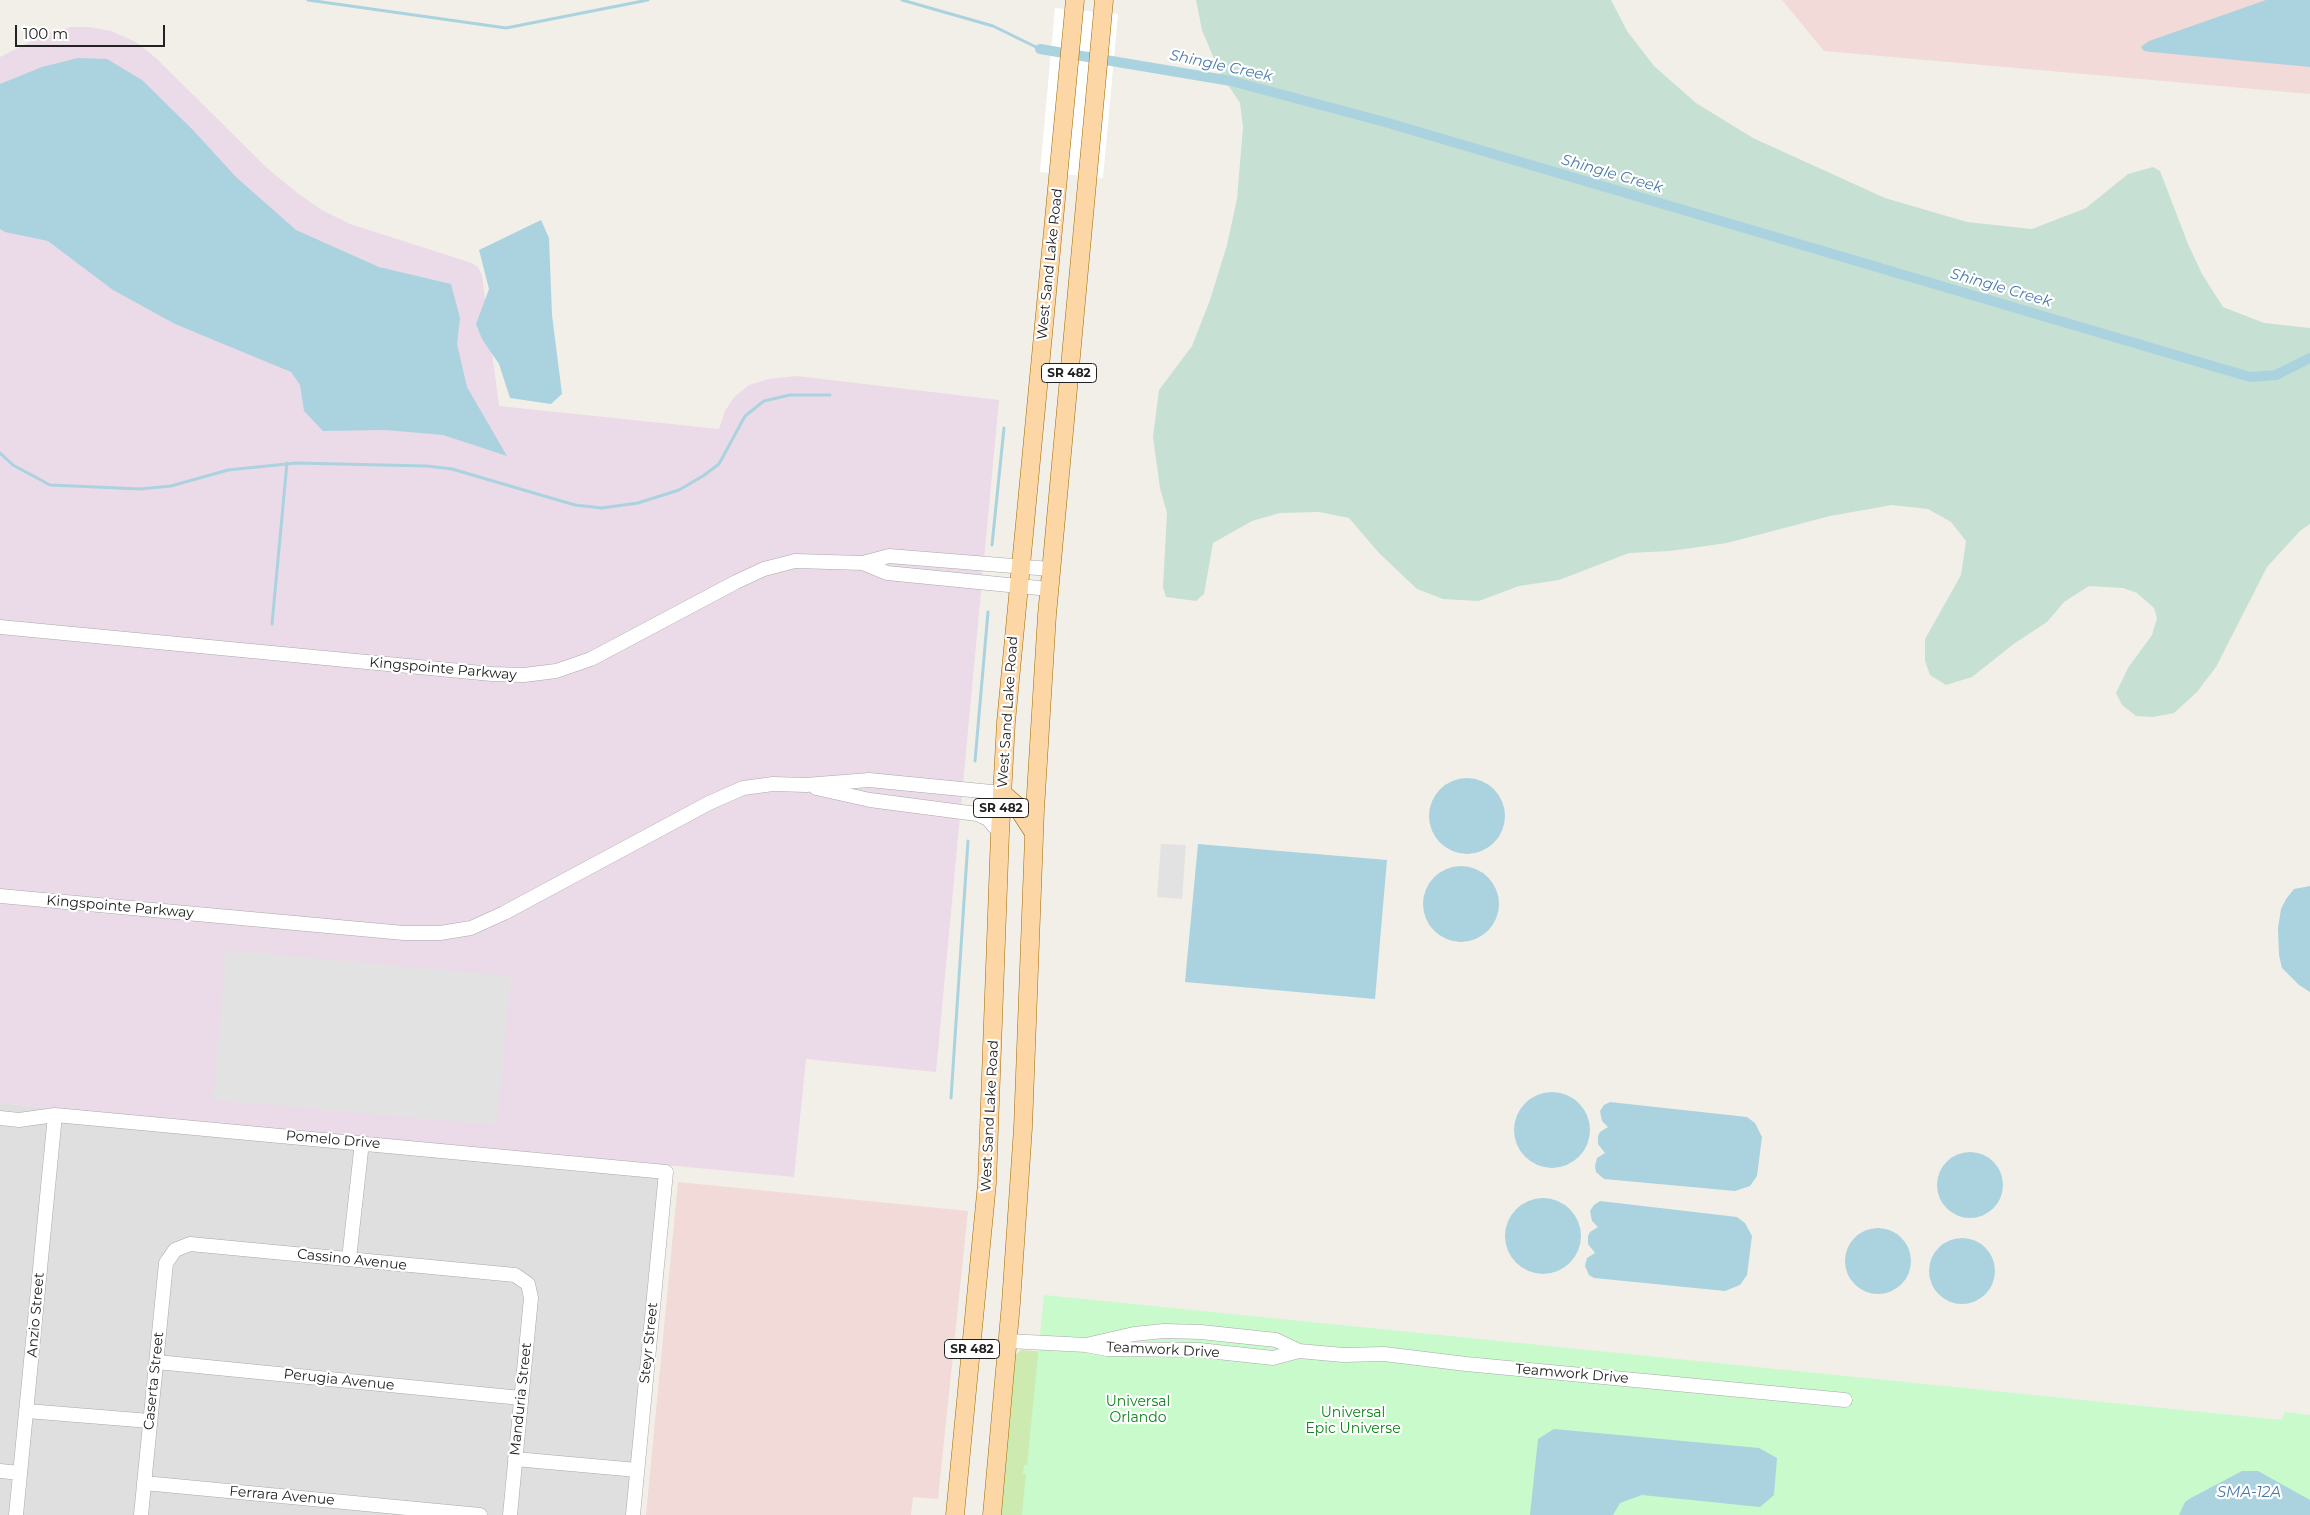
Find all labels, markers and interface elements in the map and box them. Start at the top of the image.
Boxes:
scale bar [18,15,168,47]
text: 100 m [23,24,68,43]
water label: Shingle Creek [1168,46,1274,86]
water label: Shingle Creek [1559,151,1665,197]
street label: West Sand Lake Road [1034,187,1066,341]
water label: Shingle Creek [1948,265,2054,311]
road number: SR 482 [1042,363,1096,382]
street label: West Sand Lake Road [994,635,1022,789]
street label: Kingspointe Parkway [369,654,517,684]
road number: SR 482 [974,798,1028,818]
street label: Kingspointe Parkway [46,892,194,922]
street label: West Sand Lake Road [978,1040,1002,1192]
street label: Pomelo Drive [285,1127,381,1153]
street label: Cassino Avenue [296,1246,408,1274]
street label: Anzio Street [24,1272,48,1358]
street label: Steyr Street [636,1302,662,1384]
street label: Caserta Street [140,1331,168,1431]
street label: Teamwork Drive [1106,1339,1220,1361]
road number: SR 482 [944,1340,1000,1358]
street label: Manduria Street [507,1342,535,1456]
street label: Teamwork Drive [1515,1361,1629,1387]
street label: Perugia Avenue [283,1366,395,1394]
park label: Universal Orlando [1106,1394,1170,1426]
park label: Universal Epic Universe [1305,1405,1401,1438]
street label: Ferrara Avenue [229,1483,335,1509]
water label: SMA-12A [2217,1484,2281,1502]

